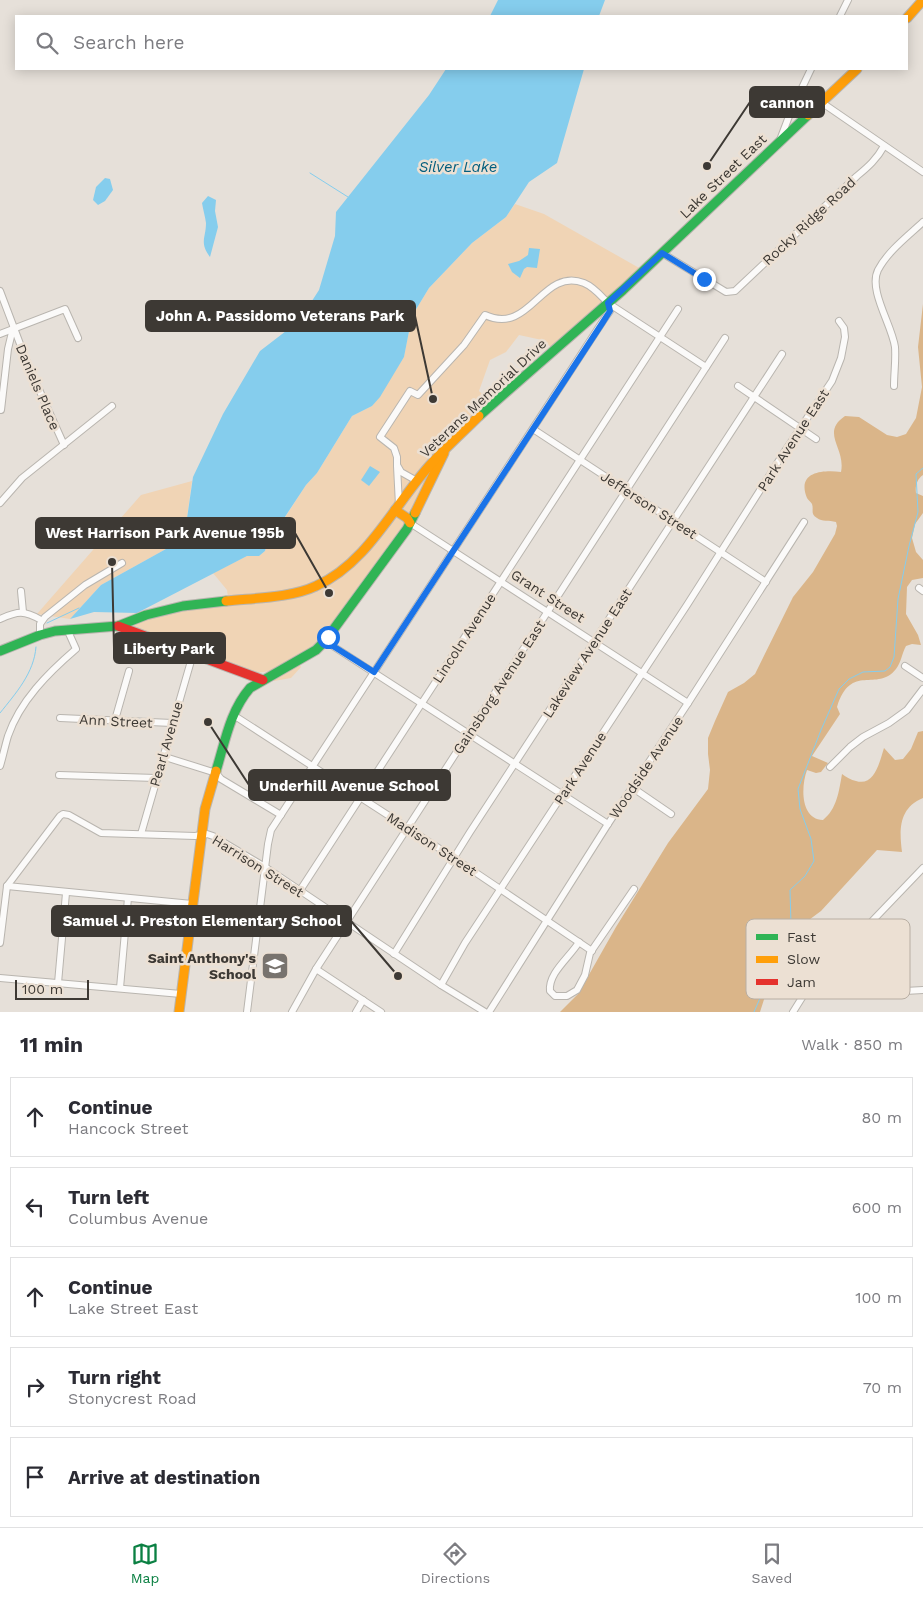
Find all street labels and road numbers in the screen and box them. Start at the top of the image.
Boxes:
street label: Lake Street East [676,131,770,221]
street label: Rocky Ridge Road [759,174,859,268]
street label: Veterans Memorial Drive [417,335,549,461]
street label: Daniels Place [13,342,63,432]
street label: Park Avenue East [754,386,832,494]
street label: Jefferson Street [598,468,700,542]
street label: Grant Street [508,566,588,626]
street label: Lakeview Avenue East [539,585,635,721]
street label: Lincoln Avenue [429,590,499,686]
street label: Gainsborg Avenue East [450,617,548,757]
street label: Pearl Avenue [146,700,186,788]
street label: Ann Street [79,711,153,731]
street label: Woodside Avenue [606,713,686,821]
street label: Park Avenue [551,729,609,807]
street label: Madison Street [384,809,480,879]
street label: Harrison Street [209,831,307,901]

